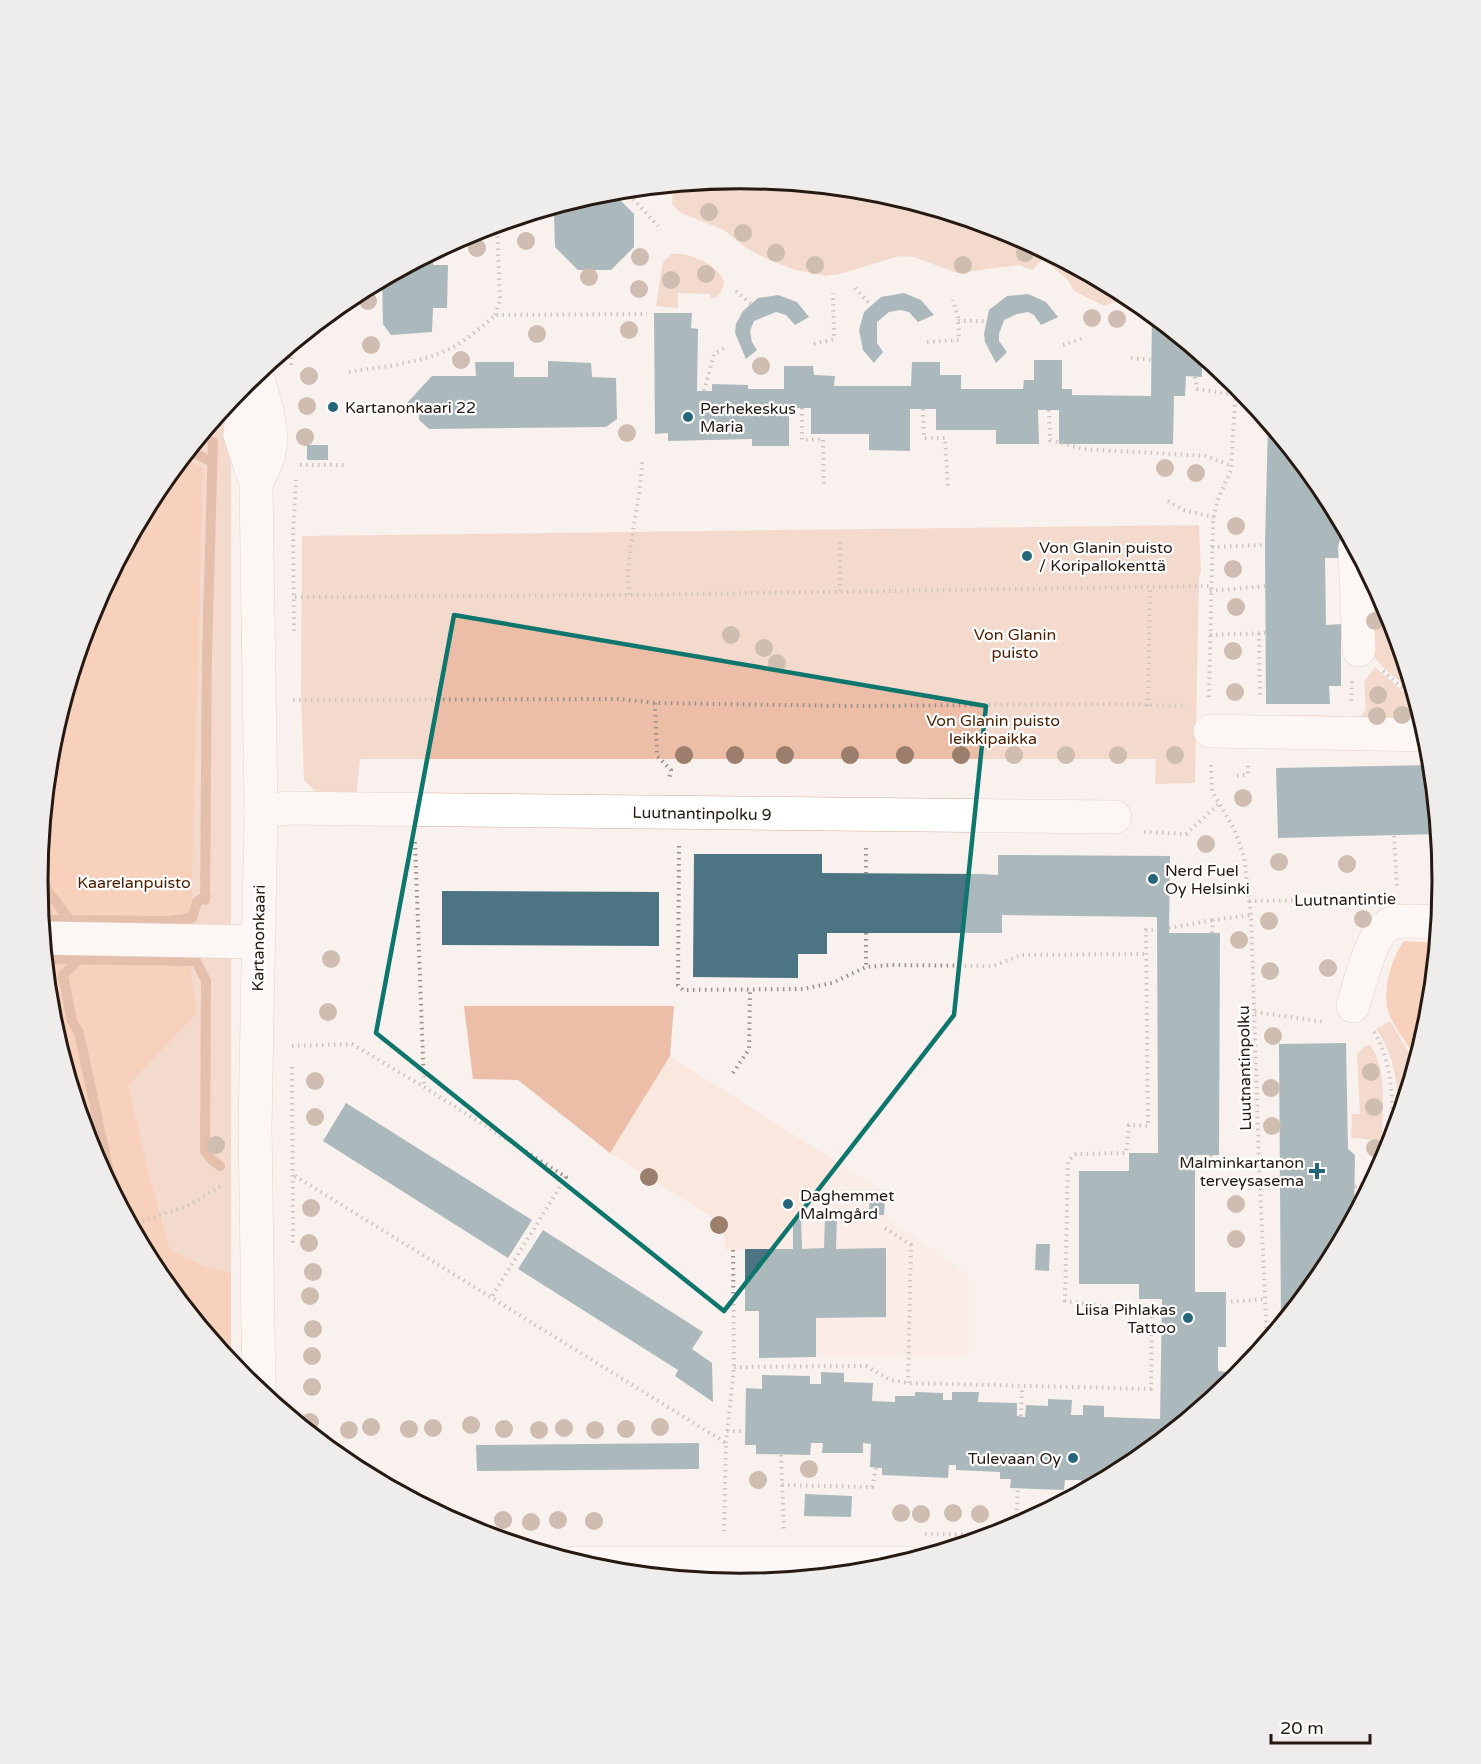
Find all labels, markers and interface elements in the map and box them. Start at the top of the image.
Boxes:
place label: Kartanonkaari 22 [345,398,476,418]
place label: Perhekeskus Maria [700,399,796,437]
marker: Kartanonkaari 22 [326,400,340,414]
marker: Perhekeskus Maria [681,410,695,424]
place label: Von Glanin puisto / Koripallokenttä [1039,538,1173,576]
marker: Von Glanin puisto / Koripallokenttä [1020,549,1034,563]
park label: Von Glanin puisto [974,625,1056,663]
park label: Von Glanin puisto leikkipaikka [926,711,1060,749]
street label: Luutnantinpolku 9 [632,803,772,825]
place label: Nerd Fuel Oy Helsinki [1165,861,1250,899]
marker: Nerd Fuel Oy Helsinki [1146,872,1160,886]
park label: Kaarelanpuisto [77,873,191,893]
street label: Kartanonkaari [248,884,270,992]
street label: Luutnantintie [1294,889,1396,911]
street label: Luutnantinpolku [1234,1005,1256,1131]
place label: Malminkartanon terveysasema [1179,1153,1304,1191]
marker: Malminkartanon terveysasema [1308,1162,1326,1180]
place label: Daghemmet Malmgård [800,1186,894,1224]
marker: Daghemmet Malmgård [781,1197,795,1211]
place label: Liisa Pihlakas Tattoo [1075,1300,1176,1338]
marker: Liisa Pihlakas Tattoo [1181,1311,1195,1325]
place label: Tulevaan Oy [968,1449,1061,1469]
marker: Tulevaan Oy [1066,1451,1080,1465]
scale bar [1271,1707,1370,1745]
text: 20 m [1280,1717,1324,1739]

